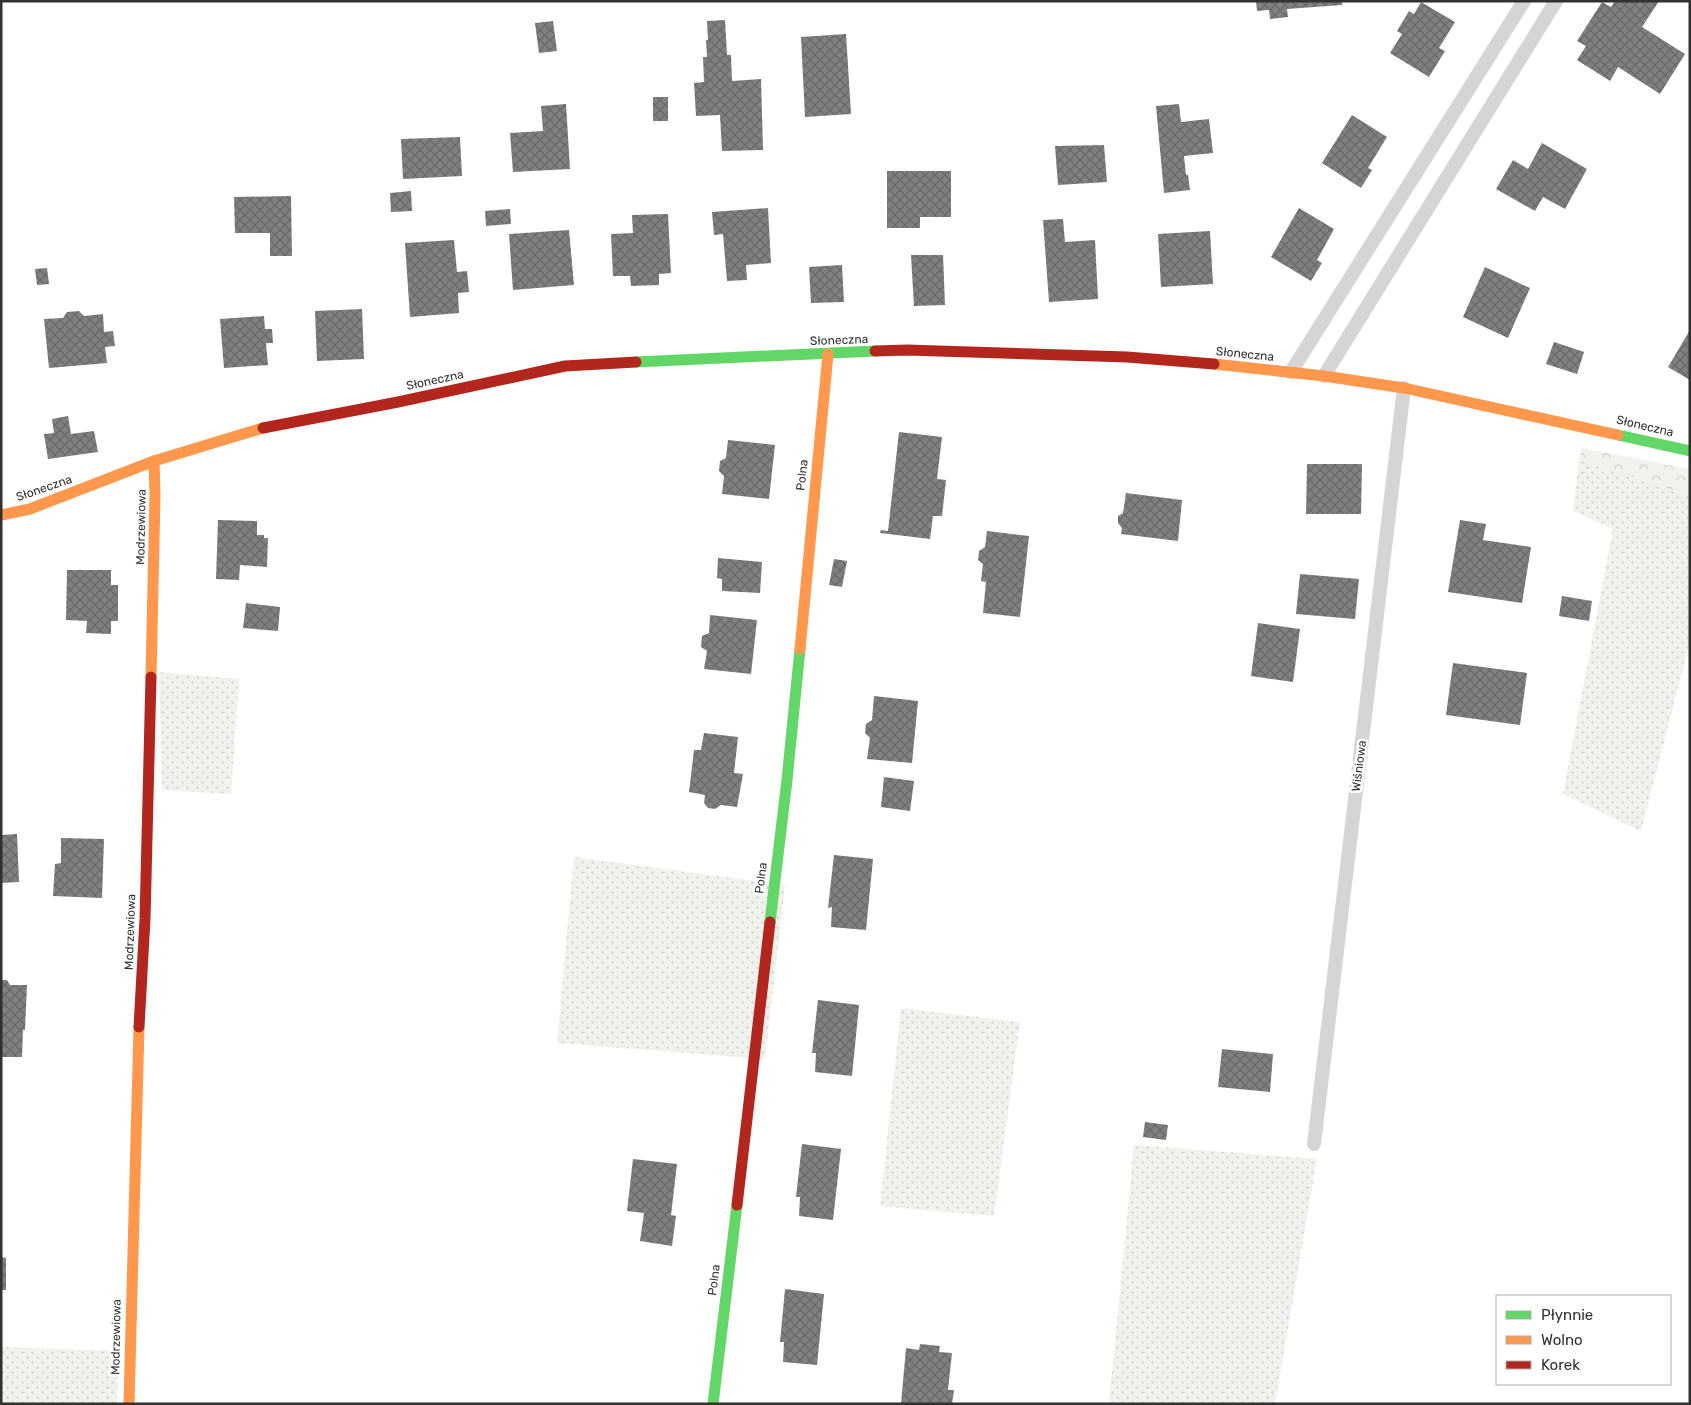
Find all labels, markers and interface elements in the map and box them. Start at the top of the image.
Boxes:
street label: Słoneczna [810,332,868,348]
street label: Słoneczna [1215,344,1275,364]
street label: Słoneczna [405,367,465,393]
street label: Słoneczna [1615,413,1675,439]
street label: Polna [793,459,811,491]
street label: Słoneczna [14,472,74,504]
street label: Modrzewiowa [133,489,149,565]
street label: Wiśniowa [1349,740,1369,792]
street label: Polna [752,862,770,894]
street label: Modrzewiowa [122,894,138,970]
street label: Polna [705,1264,723,1296]
legend [1496,1295,1671,1385]
street label: Modrzewiowa [108,1299,124,1375]
text: Płynnie [1541,1306,1593,1324]
text: Wolno [1541,1331,1583,1349]
text: Korek [1541,1356,1580,1374]

